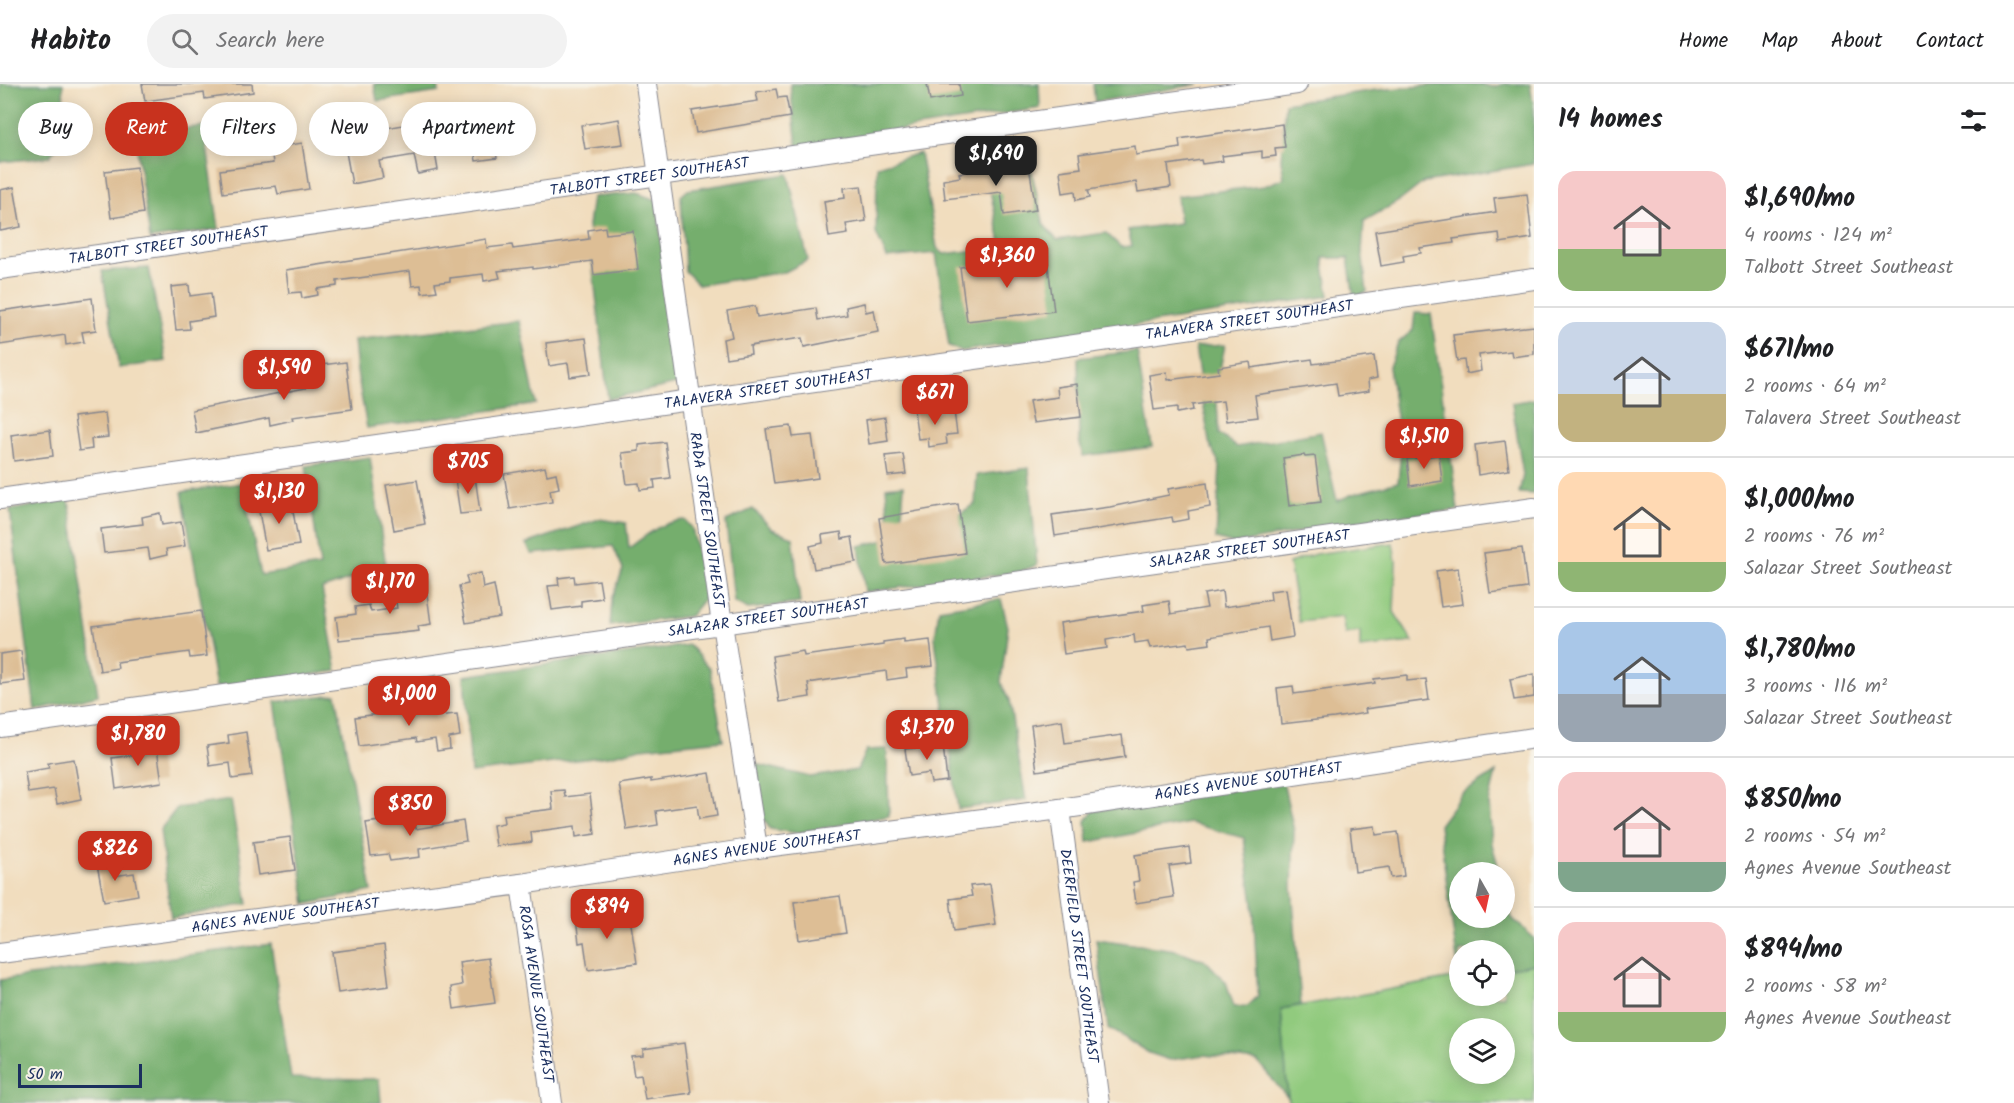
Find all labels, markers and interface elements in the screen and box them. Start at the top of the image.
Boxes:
search box [147,14,567,68]
text: Habito [30,19,111,64]
text: Search here [216,24,325,59]
icon: search [168,25,201,58]
text: Home [1679,25,1728,58]
text: Map [1761,25,1798,58]
text: About [1831,25,1882,58]
text: Contact [1915,25,1984,58]
text: 14 homes [1558,99,1663,141]
chip: Buy [18,102,93,156]
chip: Rent [105,102,188,156]
chip: Filters [200,102,297,156]
chip: New [309,102,389,156]
chip: Apartment [401,102,536,156]
icon: filters [1957,104,1990,137]
pin: $1,690 [947,136,1045,187]
text: $1,690 [969,139,1023,171]
street label: TALBOTT STREET SOUTHEAST [549,151,753,203]
text: $1,690/mo [1744,178,1855,220]
icon: home [1606,195,1678,267]
street label: TALBOTT STREET SOUTHEAST [67,220,271,272]
text: 4 rooms · 124 m² [1744,220,1892,252]
pin: $1,360 [958,238,1056,289]
text: $1,360 [979,241,1035,273]
text: Talbott Street Southeast [1744,252,1953,284]
street label: TALAVERA STREET SOUTHEAST [1144,294,1357,348]
text: $671/mo [1744,329,1834,371]
icon: home [1606,346,1678,418]
pin: $1,590 [235,350,333,401]
text: $1,590 [257,353,311,385]
street label: TALAVERA STREET SOUTHEAST [663,363,876,417]
text: 2 rooms · 64 m² [1744,371,1886,403]
pin: $671 [899,375,971,426]
text: $671 [916,378,954,410]
text: Talavera Street Southeast [1744,403,1961,435]
pin: $1,510 [1375,419,1473,470]
text: $1,510 [1399,422,1449,454]
street label: RADA STREET SOUTHEAST [682,430,731,611]
pin: $705 [432,444,504,495]
text: $705 [447,447,489,479]
pin: $1,130 [230,474,328,525]
text: $1,130 [254,477,304,509]
text: $1,000/mo [1744,479,1855,521]
icon: home [1606,496,1678,568]
text: 2 rooms · 76 m² [1744,521,1884,553]
street label: SALAZAR STREET SOUTHEAST [1148,523,1353,576]
text: Salazar Street Southeast [1744,553,1952,585]
pin: $1,170 [341,564,439,615]
text: $1,170 [366,567,414,599]
street label: SALAZAR STREET SOUTHEAST [667,592,872,644]
text: $1,780/mo [1744,629,1856,671]
icon: home [1606,646,1678,718]
text: 3 rooms · 116 m² [1744,671,1887,703]
pin: $1,000 [360,676,458,727]
text: $1,000 [382,679,436,711]
text: Salazar Street Southeast [1744,703,1952,735]
pin: $1,370 [878,710,976,761]
text: $1,370 [900,713,954,745]
pin: $1,780 [89,716,187,767]
text: $1,780 [111,719,165,751]
street label: AGNES AVENUE SOUTHEAST [1153,756,1346,808]
text: $850/mo [1744,779,1842,821]
pin: $850 [374,786,446,837]
text: $850 [388,789,432,821]
icon: home [1606,796,1678,868]
text: 2 rooms · 54 m² [1744,821,1885,853]
street label: AGNES AVENUE SOUTHEAST [671,824,864,874]
pin: $826 [79,831,151,882]
text: $826 [92,834,138,866]
street label: DEERFIELD STREET SOUTHEAST [1052,847,1105,1066]
text: Agnes Avenue Southeast [1744,853,1951,885]
north arrow [1449,862,1515,928]
map controls [1449,862,1515,1084]
pin: $894 [571,889,643,940]
street label: AGNES AVENUE SOUTHEAST [190,892,383,940]
text: $894 [585,892,629,924]
street label: ROSA AVENUE SOUTHEAST [511,904,560,1086]
text: $894/mo [1744,929,1843,971]
button: locate [1449,940,1515,1006]
icon: home [1606,946,1678,1018]
text: 2 rooms · 58 m² [1744,971,1886,1003]
text: Agnes Avenue Southeast [1744,1003,1951,1035]
button: layers [1449,1018,1515,1084]
scale bar [18,1061,142,1088]
text: 50 m [27,1062,63,1087]

